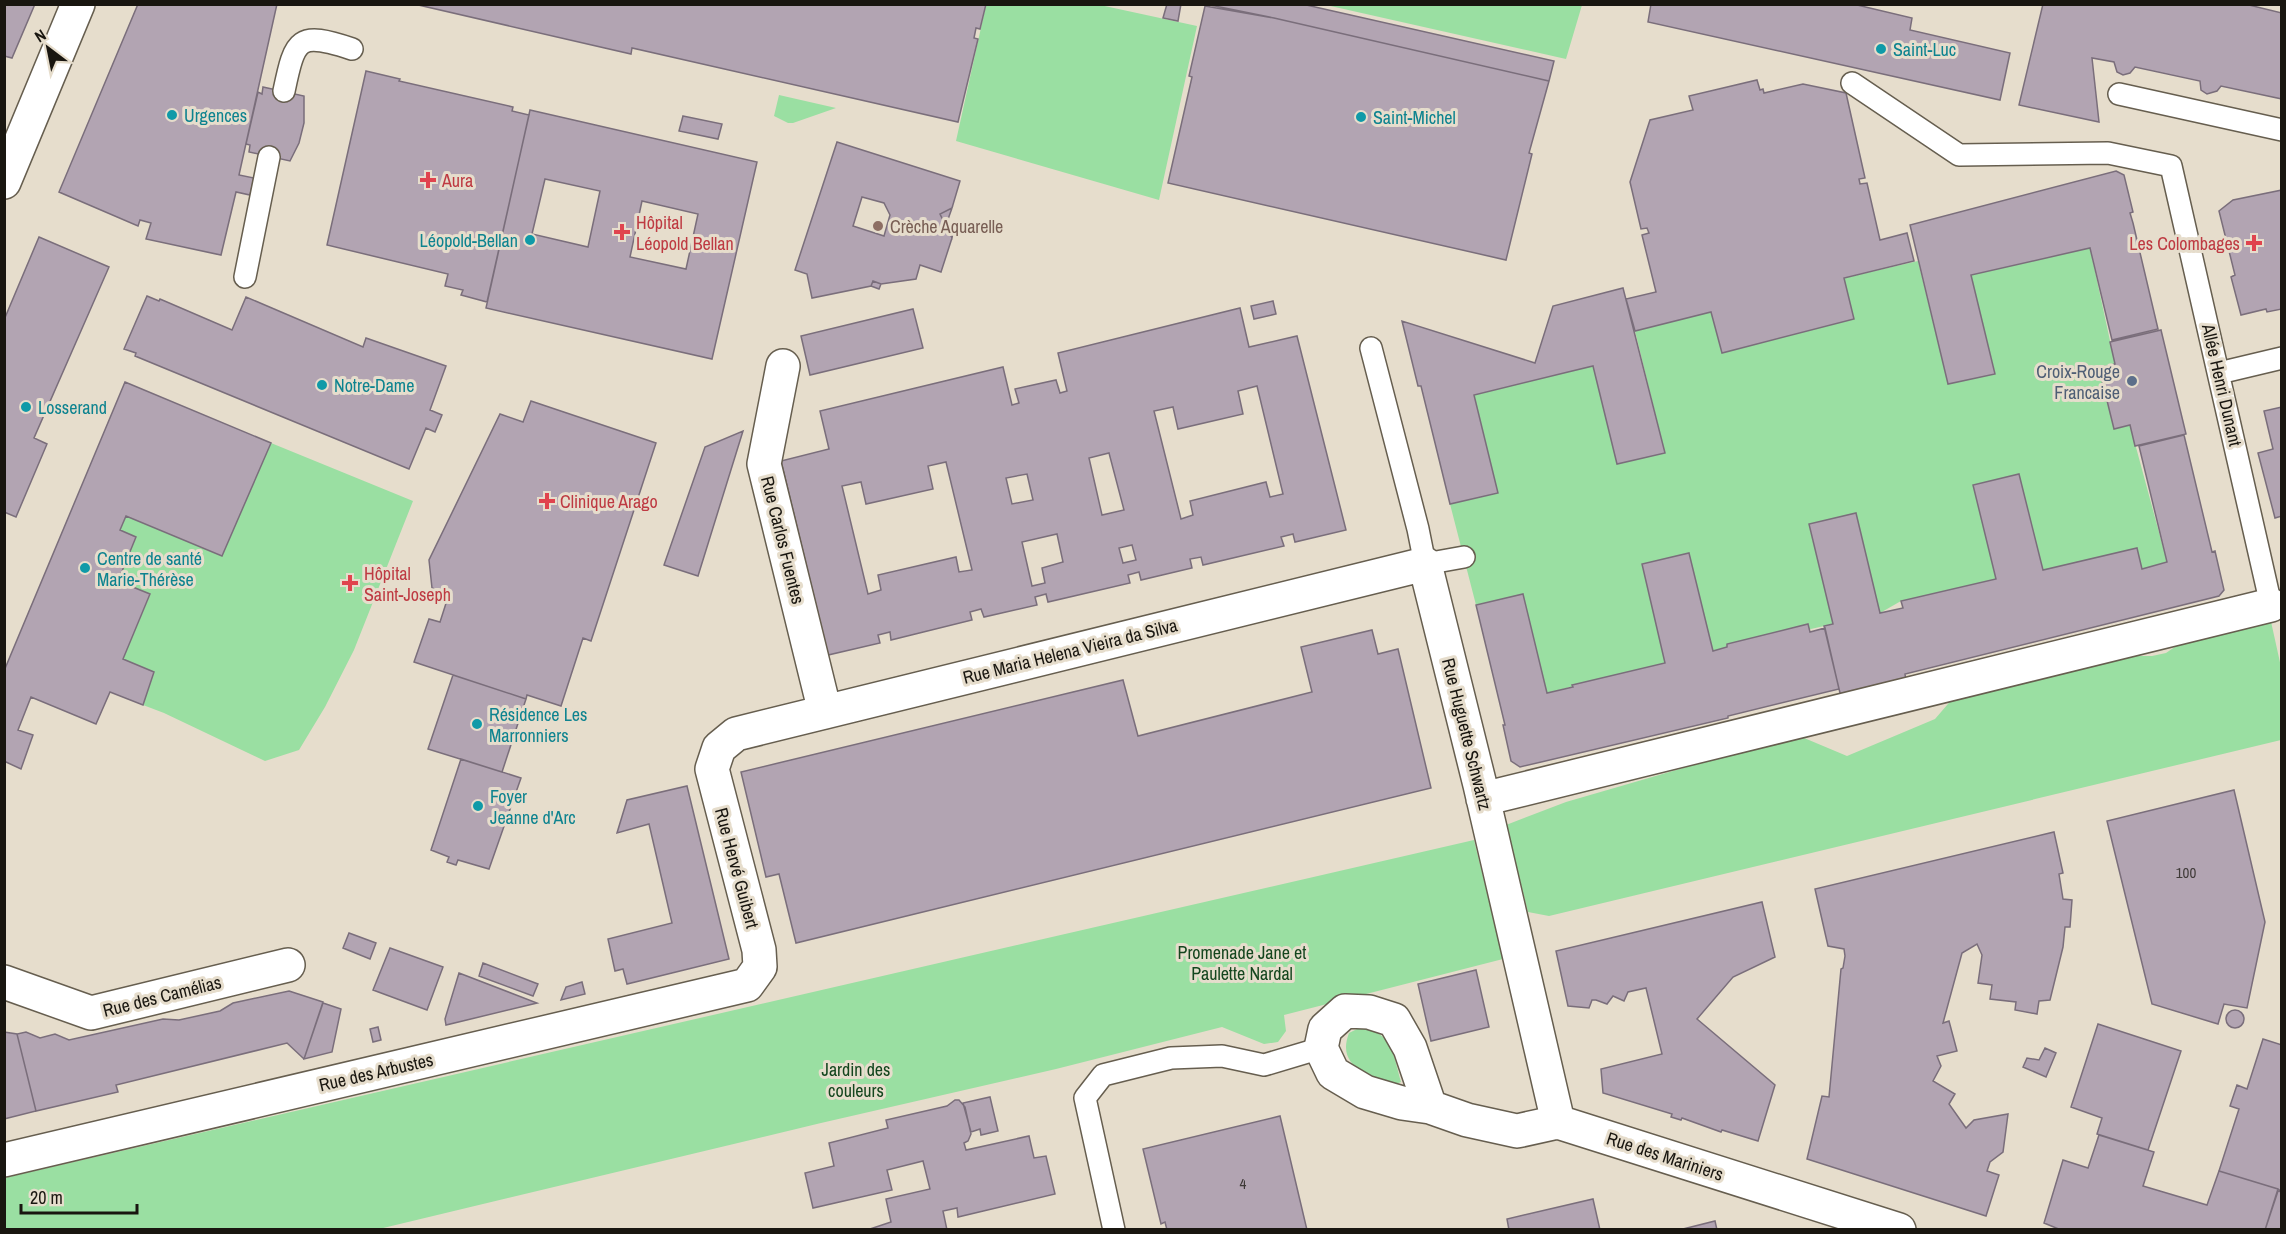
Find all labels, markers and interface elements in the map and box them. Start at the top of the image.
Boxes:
north arrow [18,18,78,78]
text: N [30,23,50,47]
place label: Saint-Luc [1893,37,1956,62]
marker: Saint-Luc [1874,42,1888,56]
place label: Urgences [184,103,247,128]
place label: Saint-Michel [1373,105,1456,130]
marker: Urgences [165,108,179,122]
marker: Saint-Michel [1354,110,1368,124]
place label: Aura [441,168,473,193]
marker: Aura [419,171,437,189]
place label: Hôpital Léopold Bellan [636,210,734,256]
place label: Crèche Aquarelle [890,214,1003,239]
marker: Crèche Aquarelle [871,219,885,233]
marker: Hôpital Léopold Bellan [613,223,631,241]
place label: Léopold-Bellan [420,228,518,253]
place label: Les Colombages [2129,231,2240,256]
marker: Léopold-Bellan [523,233,537,247]
marker: Les Colombages [2245,234,2263,252]
street label: Allée Henri Dunant [2196,320,2248,449]
place label: Croix-Rouge Francaise [2036,359,2120,405]
place label: Notre-Dame [334,373,414,398]
marker: Croix-Rouge Francaise [2125,374,2139,388]
marker: Notre-Dame [315,378,329,392]
place label: Losserand [38,395,107,420]
marker: Losserand [19,400,33,414]
street label: Rue Carlos Fuentes [755,473,811,607]
place label: Clinique Arago [560,489,658,514]
marker: Clinique Arago [538,492,556,510]
place label: Centre de santé Marie-Thérèse [97,546,202,592]
marker: Centre de santé Marie-Thérèse [78,561,92,575]
place label: Hôpital Saint-Joseph [364,561,451,607]
marker: Hôpital Saint-Joseph [341,574,359,592]
street label: Rue Maria Helena Vieira da Silva [960,612,1180,690]
street label: Rue Huguette Schwartz [1436,655,1498,813]
place label: Résidence Les Marronniers [489,702,587,748]
marker: Résidence Les Marronniers [470,717,484,731]
place label: Foyer Jeanne d'Arc [490,784,576,830]
marker: Foyer Jeanne d'Arc [471,799,485,813]
street label: Rue Hervé Guibert [709,805,765,931]
house number: 100 [2176,862,2196,883]
park label: Promenade Jane et Paulette Nardal [1178,940,1306,986]
street label: Rue des Camélias [100,969,224,1023]
street label: Rue des Arbustes [316,1047,436,1097]
park label: Jardin des couleurs [822,1057,890,1103]
street label: Rue des Mariniers [1603,1125,1727,1187]
house number: 4 [1240,1173,1247,1194]
scale bar [21,1177,136,1215]
text: 20 m [30,1185,63,1210]

